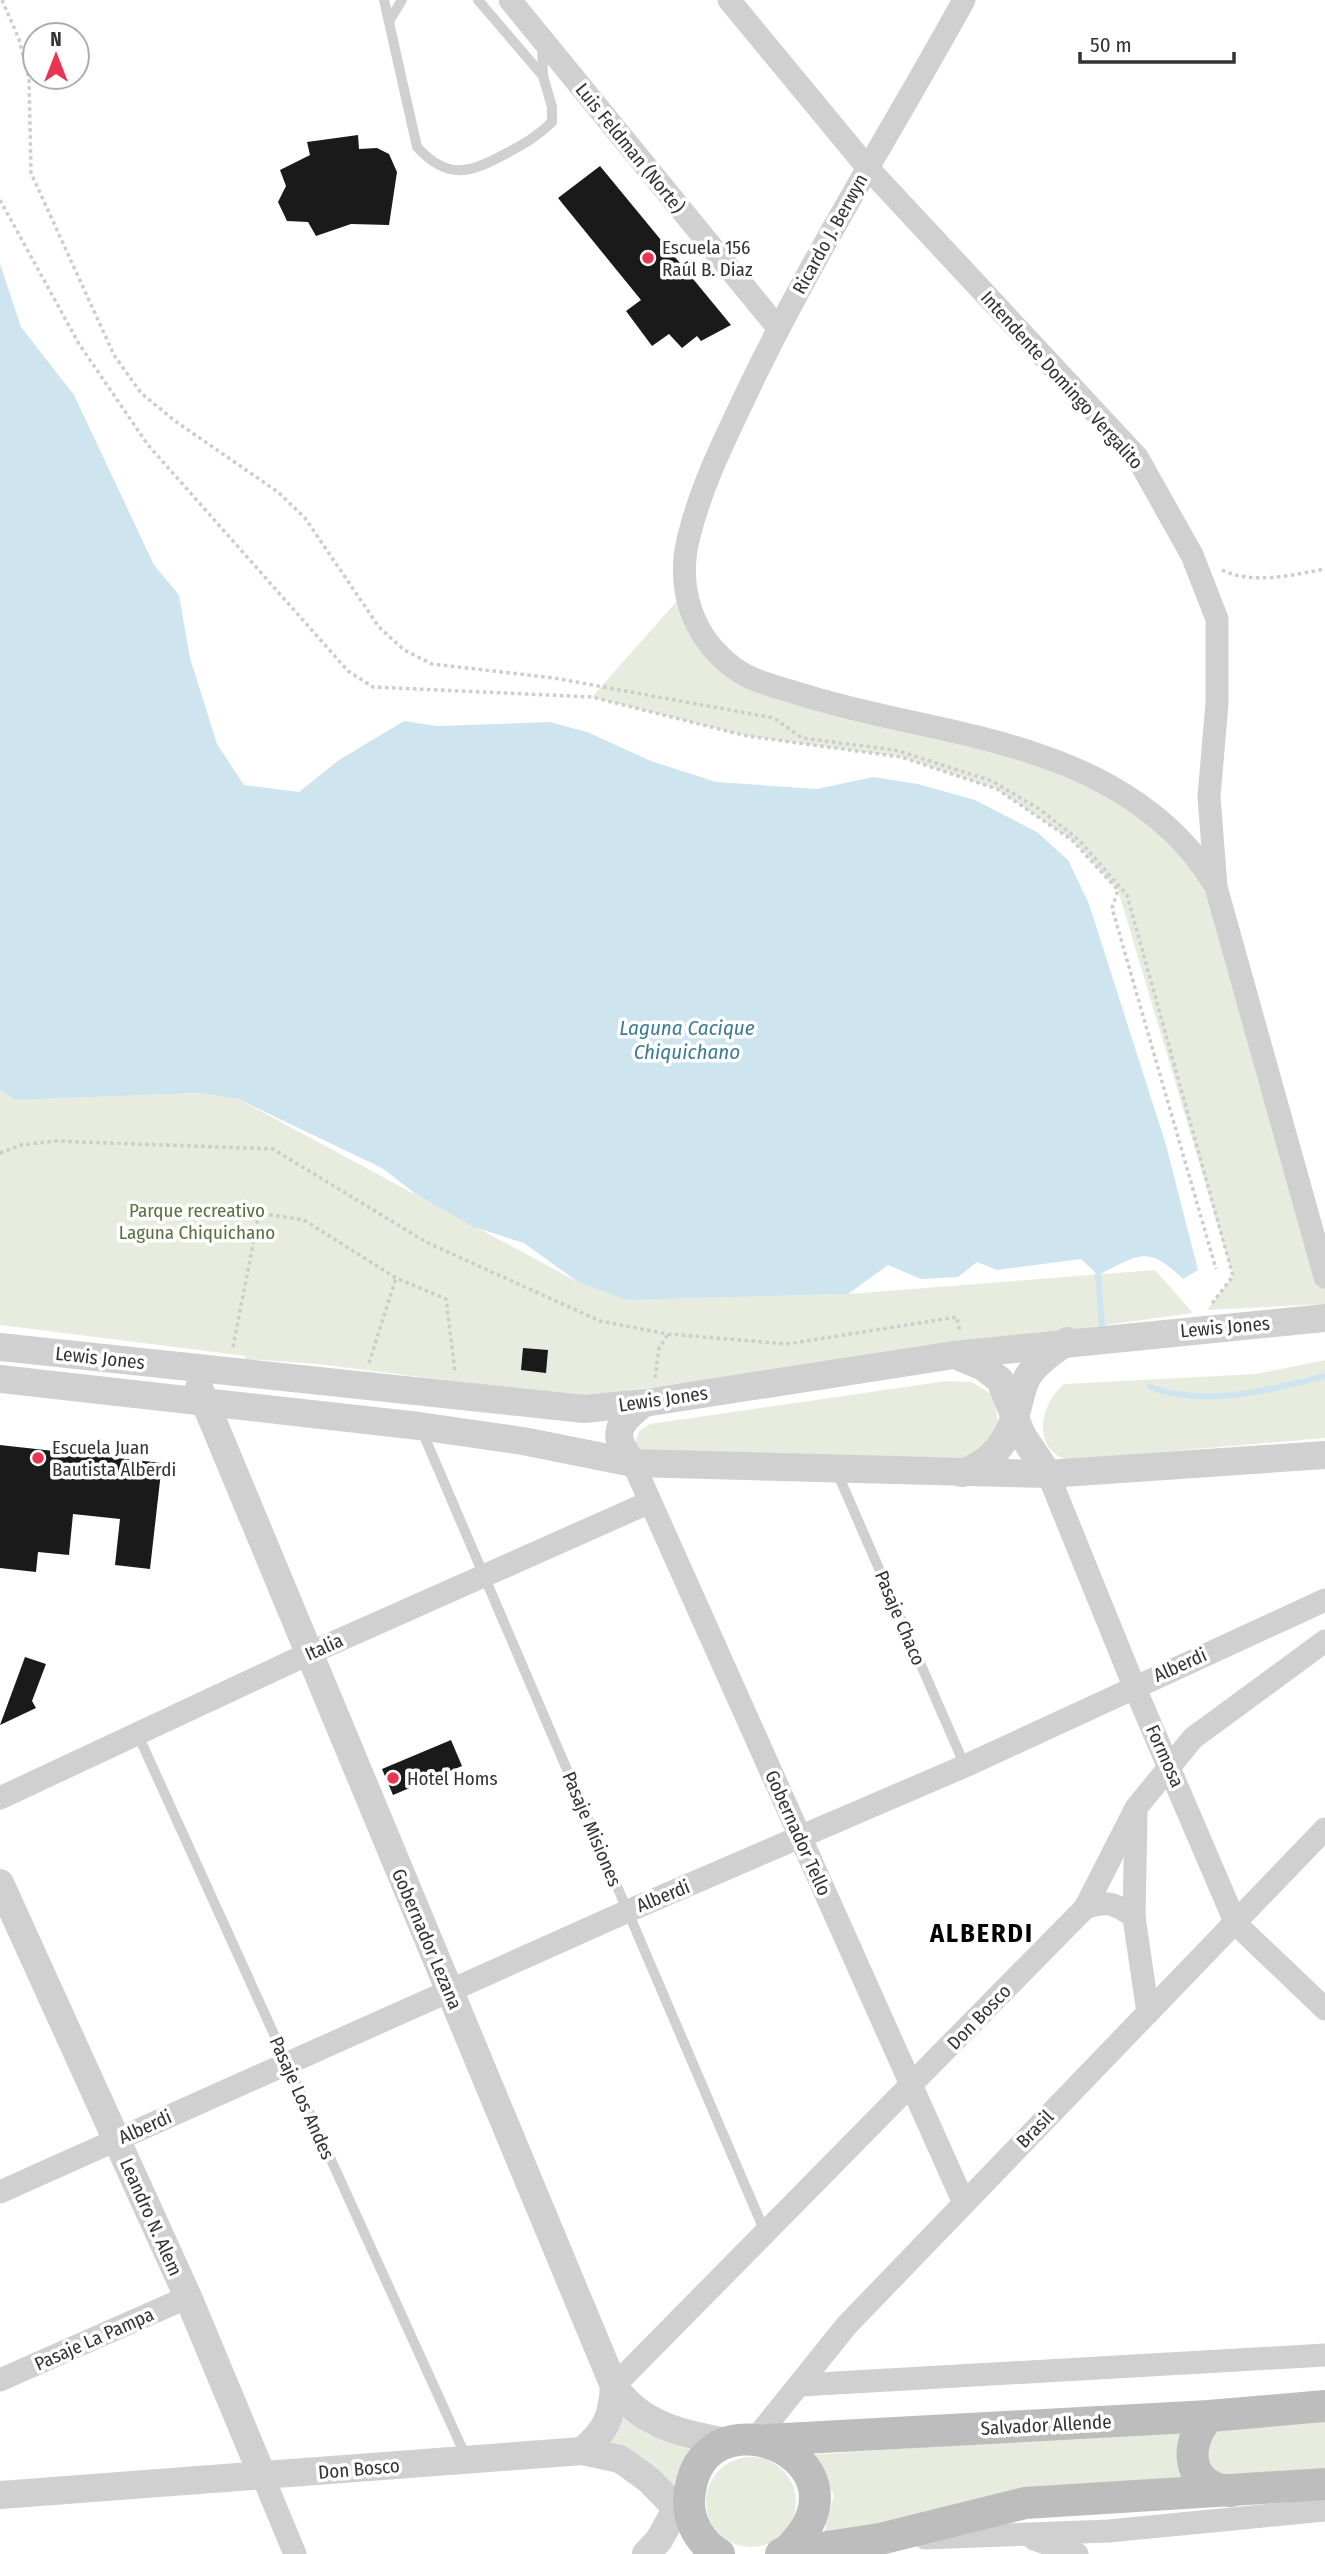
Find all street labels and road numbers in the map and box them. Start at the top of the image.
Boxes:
street label: Luis Feldman (Norte) [571,78,689,218]
street label: Ricardo J. Berwyn [787,170,873,298]
street label: Intendente Domingo Vergalito [976,286,1148,474]
street label: Lewis Jones [1179,1312,1271,1342]
street label: Lewis Jones [54,1342,146,1374]
street label: Lewis Jones [617,1381,709,1417]
street label: Pasaje Chaco [870,1567,930,1669]
street label: Italia [301,1629,347,1665]
street label: Alberdi [1150,1643,1210,1687]
street label: Formosa [1141,1721,1189,1791]
street label: Gobernador Tello [760,1767,836,1899]
street label: Pasaje Misiones [557,1768,627,1890]
street label: Gobernador Lezana [387,1865,467,2013]
street label: Alberdi [633,1875,693,1917]
street label: Don Bosco [942,1980,1016,2054]
street label: Pasaje Los Andes [265,2033,339,2163]
street label: Alberdi [115,2105,175,2149]
street label: Brasil [1012,2105,1058,2153]
street label: Leandro N. Alem [115,2155,187,2279]
street label: Pasaje La Pampa [31,2302,157,2376]
street label: Salvador Allende [980,2410,1112,2440]
street label: Don Bosco [317,2454,401,2484]

